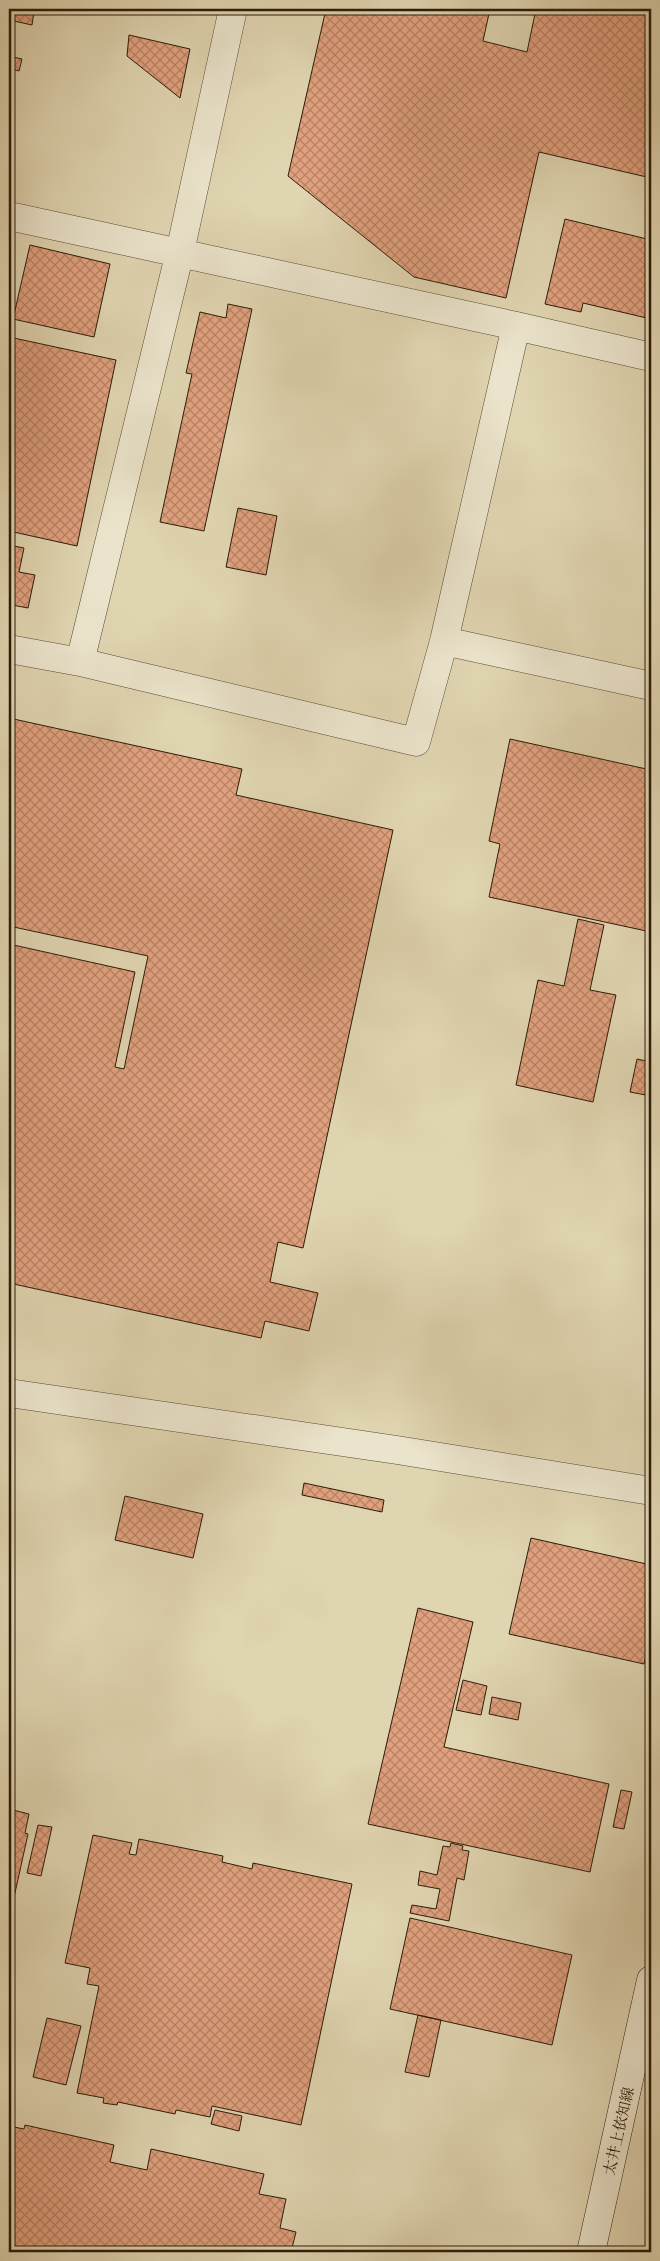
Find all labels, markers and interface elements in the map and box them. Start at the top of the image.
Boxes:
street label: 太井上依知線 [599,2085,639,2177]

